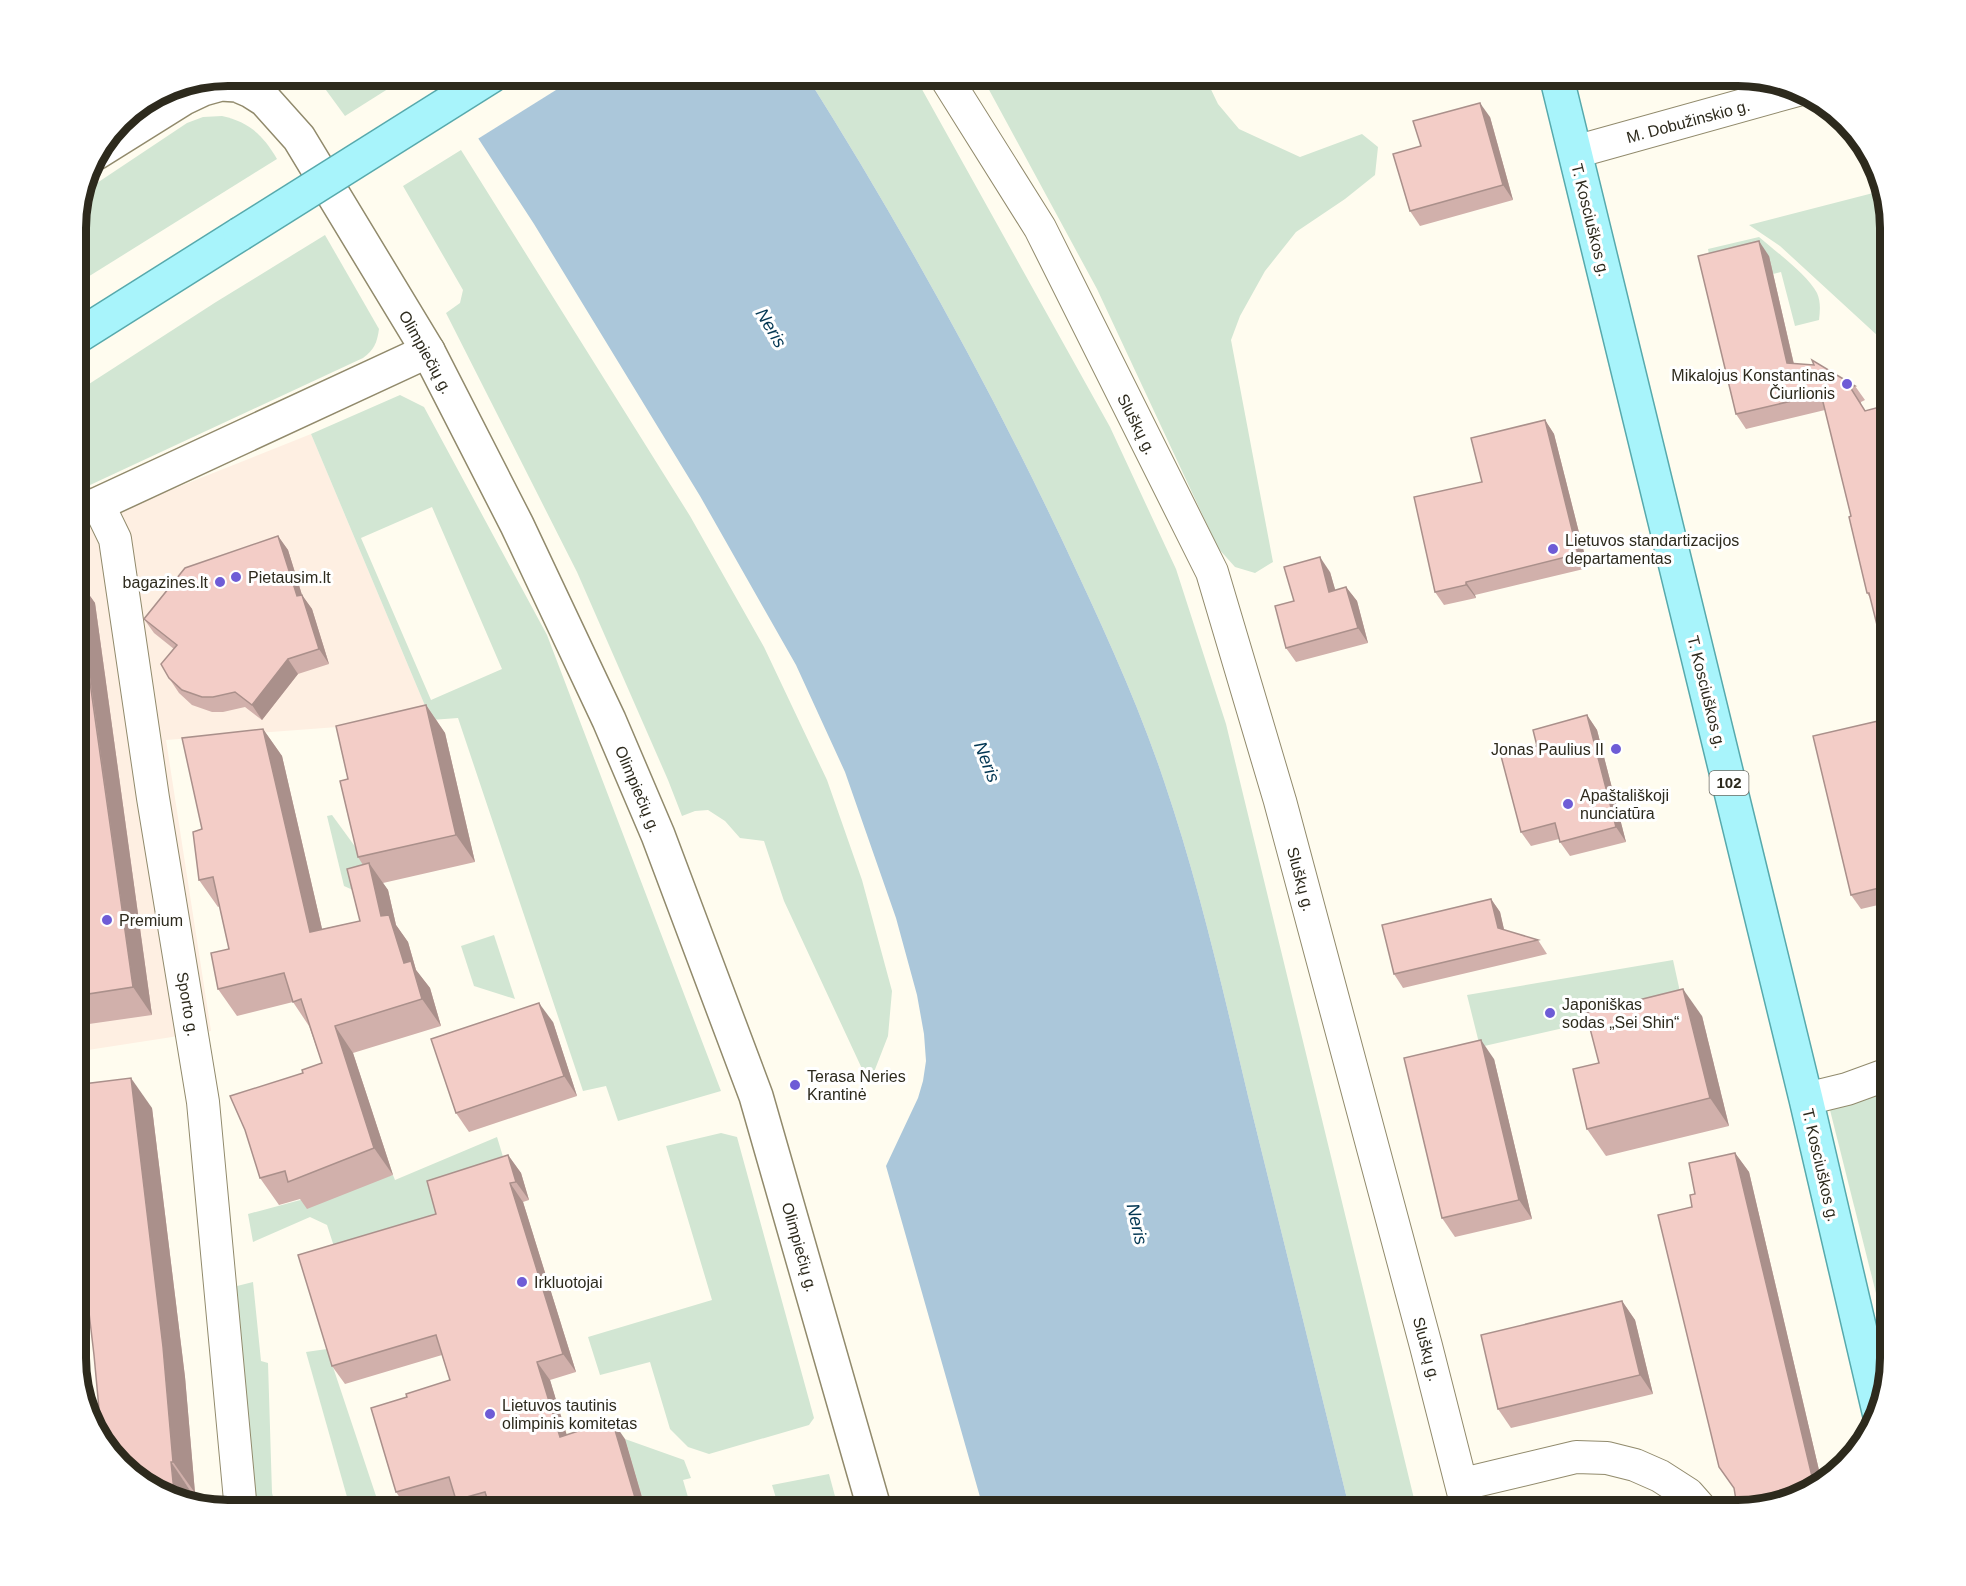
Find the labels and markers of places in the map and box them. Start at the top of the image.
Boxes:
place label: Mikalojus Konstantinas Čiurlionis [1671,367,1835,402]
marker: Mikalojus Konstantinas Čiurlionis [1840,377,1854,391]
place label: Lietuvos standartizacijos departamentas [1565,532,1739,567]
marker: Lietuvos standartizacijos departamentas [1546,542,1560,556]
place label: Pietausim.lt [248,569,331,586]
marker: Pietausim.lt [229,570,243,584]
place label: bagazines.lt [123,574,209,591]
marker: bagazines.lt [213,575,227,589]
place label: Jonas Paulius II [1491,741,1604,758]
marker: Jonas Paulius II [1609,742,1623,756]
place label: Apaštališkoji nunciatūra [1580,787,1669,822]
marker: Apaštališkoji nunciatūra [1561,797,1575,811]
place label: Premium [119,912,183,929]
marker: Premium [100,913,114,927]
place label: Japoniškas sodas „Sei Shin“ [1562,996,1679,1031]
marker: Japoniškas sodas „Sei Shin“ [1543,1006,1557,1020]
place label: Terasa Neries Krantinė [807,1068,906,1103]
marker: Terasa Neries Krantinė [788,1078,802,1092]
place label: Irkluotojai [534,1274,602,1291]
marker: Irkluotojai [515,1275,529,1289]
place label: Lietuvos tautinis olimpinis komitetas [502,1397,637,1432]
marker: Lietuvos tautinis olimpinis komitetas [483,1407,497,1421]

